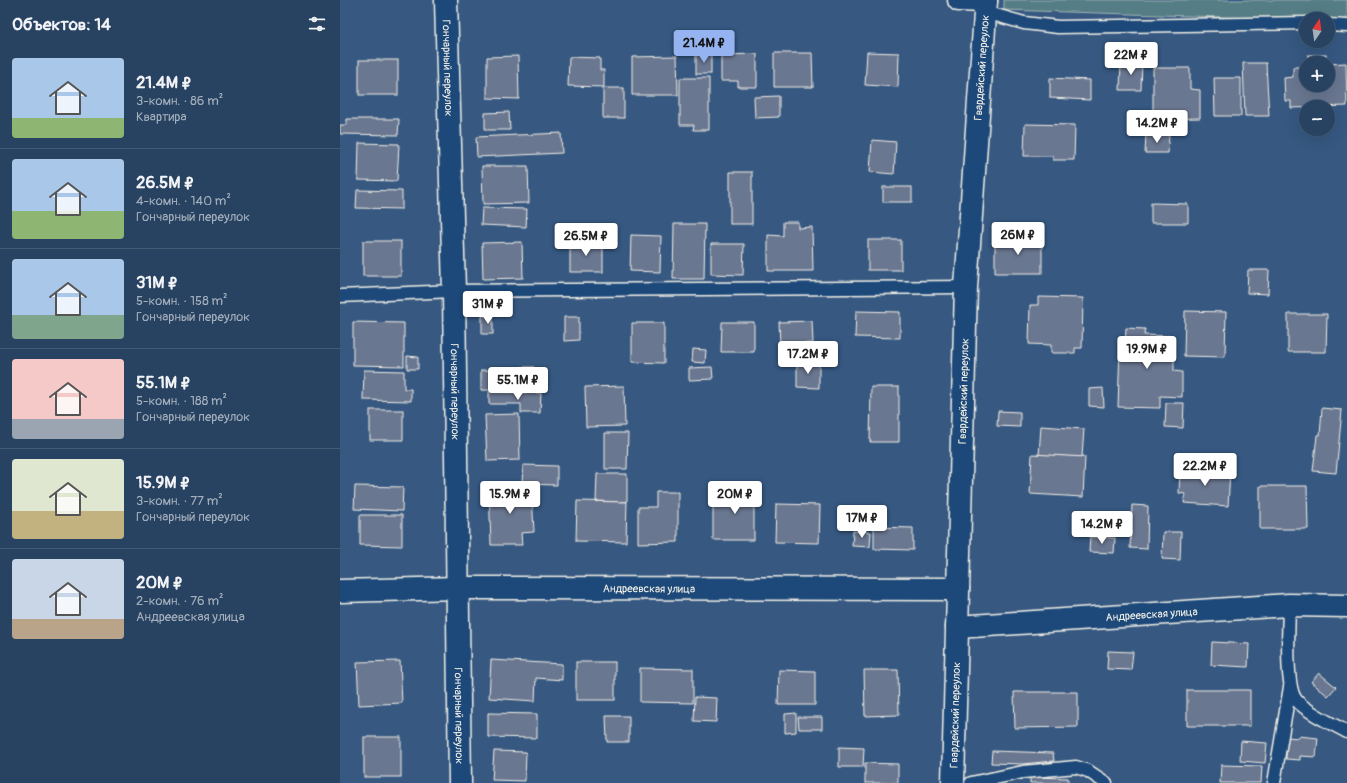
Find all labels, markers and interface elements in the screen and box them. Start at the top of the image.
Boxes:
north arrow [1299,12,1335,48]
map controls [1299,12,1335,136]
icon: filters [306,13,328,35]
text: Объектов: 14 [12,14,111,35]
street label: Гвардейский переулок [971,14,991,121]
street label: Гончарный переулок [440,19,456,117]
pin: 21.4M ₽ [667,30,741,64]
text: 21.4M ₽ [683,35,725,51]
pin: 22M ₽ [1103,42,1159,76]
text: 22M ₽ [1114,47,1148,63]
button: + [1299,56,1335,92]
text: 21.4M ₽ [136,72,192,93]
icon: home [44,74,92,122]
text: 3-комн. · 86 m² [136,93,223,109]
button: − [1299,100,1335,136]
text: Квартира [136,109,187,125]
pin: 14.2M ₽ [1120,110,1194,144]
text: 14.2M ₽ [1136,115,1178,131]
text: 26.5M ₽ [136,172,194,193]
icon: home [44,175,92,223]
text: 4-комн. · 140 m² [136,193,231,209]
text: Гончарный переулок [136,209,250,225]
pin: 26M ₽ [990,222,1046,256]
pin: 26.5M ₽ [549,223,623,257]
text: 26M ₽ [1001,227,1035,243]
text: 26.5M ₽ [564,228,608,244]
text: 31M ₽ [136,272,178,293]
icon: home [44,275,92,323]
pin: 31M ₽ [460,291,516,325]
text: 5-комн. · 158 m² [136,293,228,309]
text: 31M ₽ [472,296,504,312]
text: Гончарный переулок [136,309,250,325]
pin: 19.9M ₽ [1110,336,1184,370]
street label: Гвардейский переулок [955,338,971,444]
pin: 17.2M ₽ [771,341,845,375]
text: 19.9M ₽ [1126,341,1168,357]
street label: Гончарный переулок [448,343,462,441]
text: 17.2M ₽ [787,346,829,362]
pin: 55.1M ₽ [481,367,555,401]
text: 55.1M ₽ [136,372,191,393]
text: 55.1M ₽ [497,372,539,388]
icon: home [44,375,92,423]
text: 5-комн. · 188 m² [136,393,227,409]
text: Гончарный переулок [136,409,250,425]
pin: 22.2M ₽ [1168,453,1242,487]
text: 22.2M ₽ [1183,458,1227,474]
text: 15.9M ₽ [136,472,190,493]
icon: home [44,475,92,523]
pin: 15.9M ₽ [473,481,547,515]
pin: 20M ₽ [707,481,763,515]
text: 15.9M ₽ [489,486,531,502]
text: 20M ₽ [717,486,753,502]
text: 3-комн. · 77 m² [136,493,223,509]
pin: 17M ₽ [834,505,890,539]
text: Гончарный переулок [136,509,250,525]
text: 17M ₽ [846,510,878,526]
pin: 14.2M ₽ [1065,511,1139,545]
text: 14.2M ₽ [1081,516,1123,532]
text: 20M ₽ [136,572,183,593]
icon: home [44,575,92,623]
street label: Андреевская улица [603,582,695,595]
text: 2-комн. · 76 m² [136,593,224,609]
street label: Андреевская улица [1105,605,1198,624]
text: Андреевская улица [136,609,245,625]
street label: Гвардейский переулок [947,662,963,768]
street label: Гончарный переулок [452,667,466,765]

